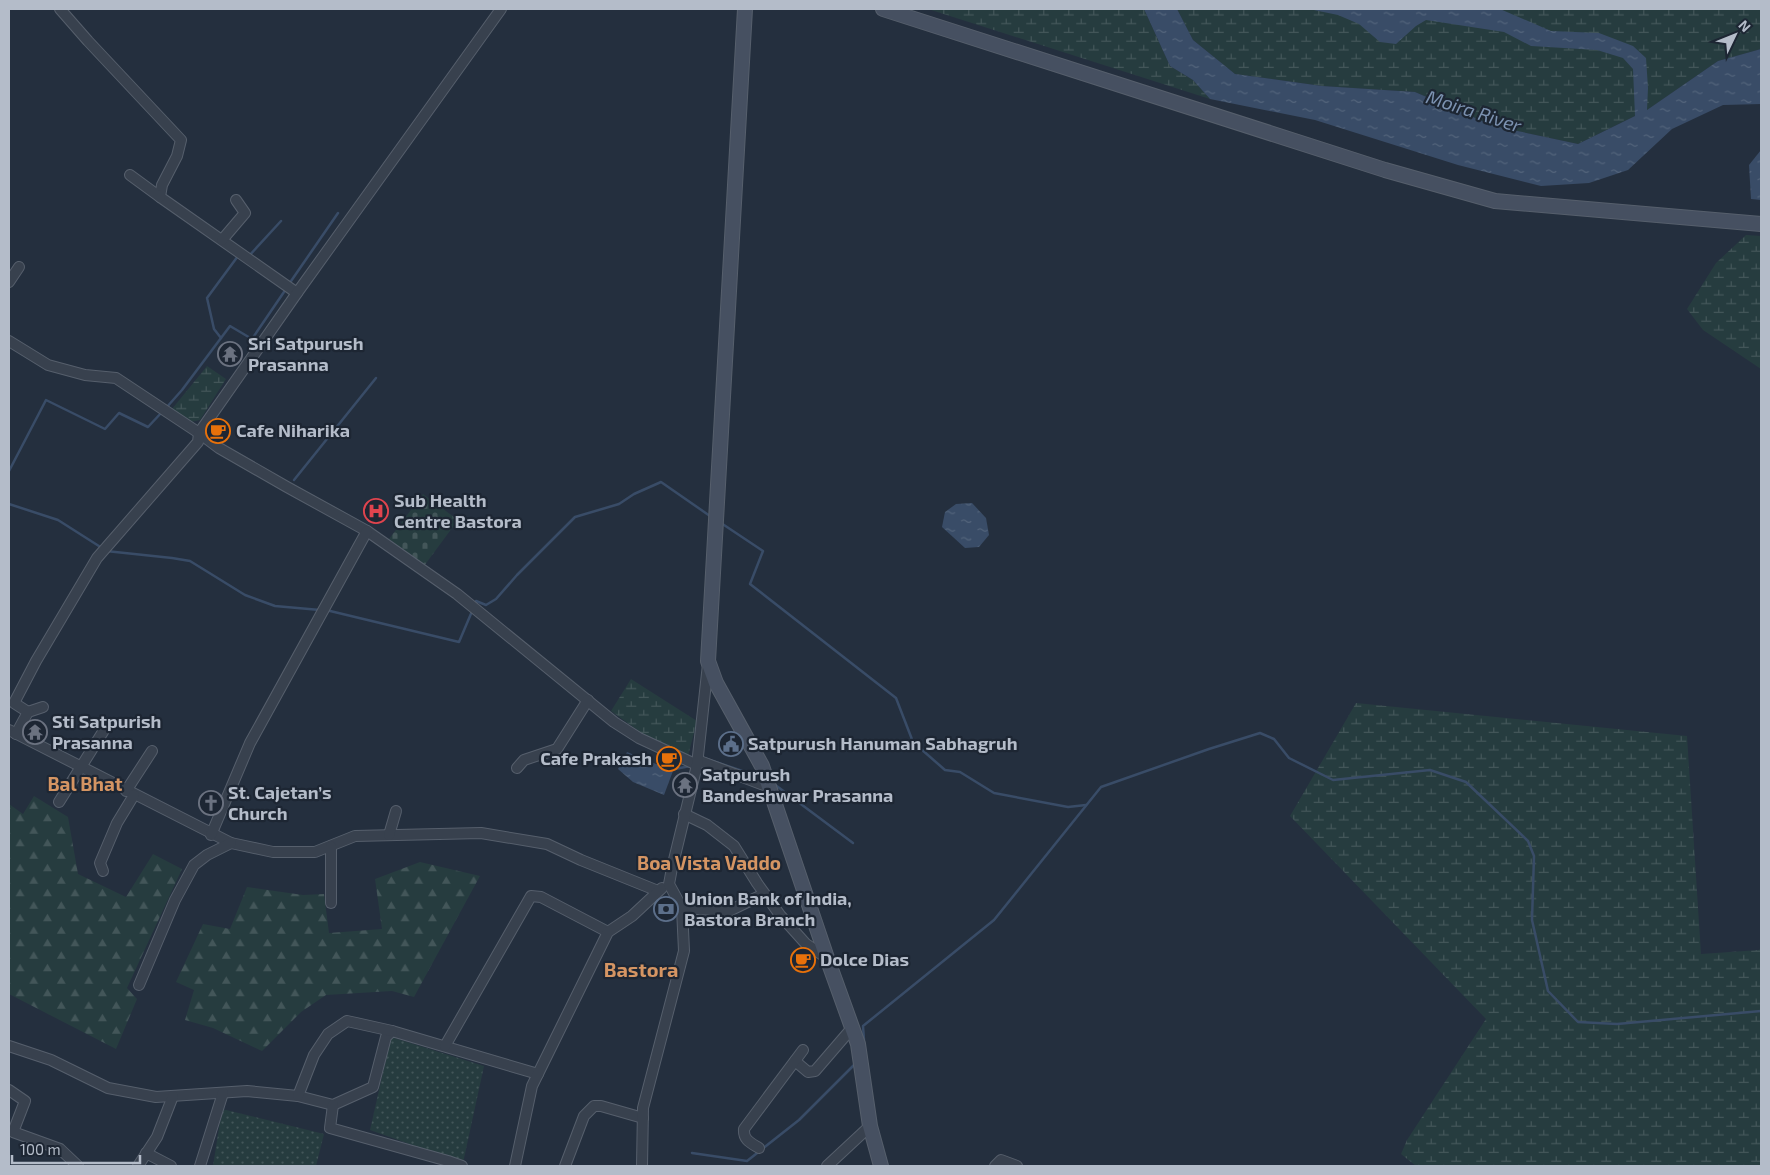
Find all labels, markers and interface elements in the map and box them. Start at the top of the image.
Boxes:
north arrow [1710,10,1760,60]
text: N [1735,16,1755,35]
water label: Moira River [1424,84,1525,137]
place label: Sri Satpurush Prasanna [248,332,364,375]
temple icon: Sri Satpurush Prasanna [217,341,243,367]
cafe icon: Cafe Niharika [205,418,231,444]
place label: Cafe Niharika [236,419,350,441]
place label: Sub Health Centre Bastora [394,489,522,532]
hospital icon: Sub Health Centre Bastora [363,498,389,524]
place label: Sti Satpurish Prasanna [52,710,161,753]
temple icon: Sti Satpurish Prasanna [22,719,48,745]
public building icon: Satpurush Hanuman Sabhagruh [718,731,744,757]
place label: Satpurush Hanuman Sabhagruh [748,732,1018,754]
cafe icon: Cafe Prakash [656,746,682,772]
place label: Cafe Prakash [540,747,652,769]
place label: Satpurush Bandeshwar Prasanna [702,763,893,806]
district label: Bal Bhat [47,772,123,795]
temple icon: Satpurush Bandeshwar Prasanna [672,772,698,798]
place label: St. Cajetan’s Church [228,781,332,824]
church icon: St. Cajetan’s Church [198,790,224,816]
district label: Boa Vista Vaddo [637,851,781,874]
place label: Union Bank of India, Bastora Branch [684,887,852,930]
bank icon: Union Bank of India, Bastora Branch [653,896,679,922]
cafe icon: Dolce Dias [790,947,816,973]
place label: Dolce Dias [820,948,909,970]
district label: Bastora [604,957,678,981]
scale bar [12,1132,140,1164]
text: 100 m [20,1140,61,1158]

